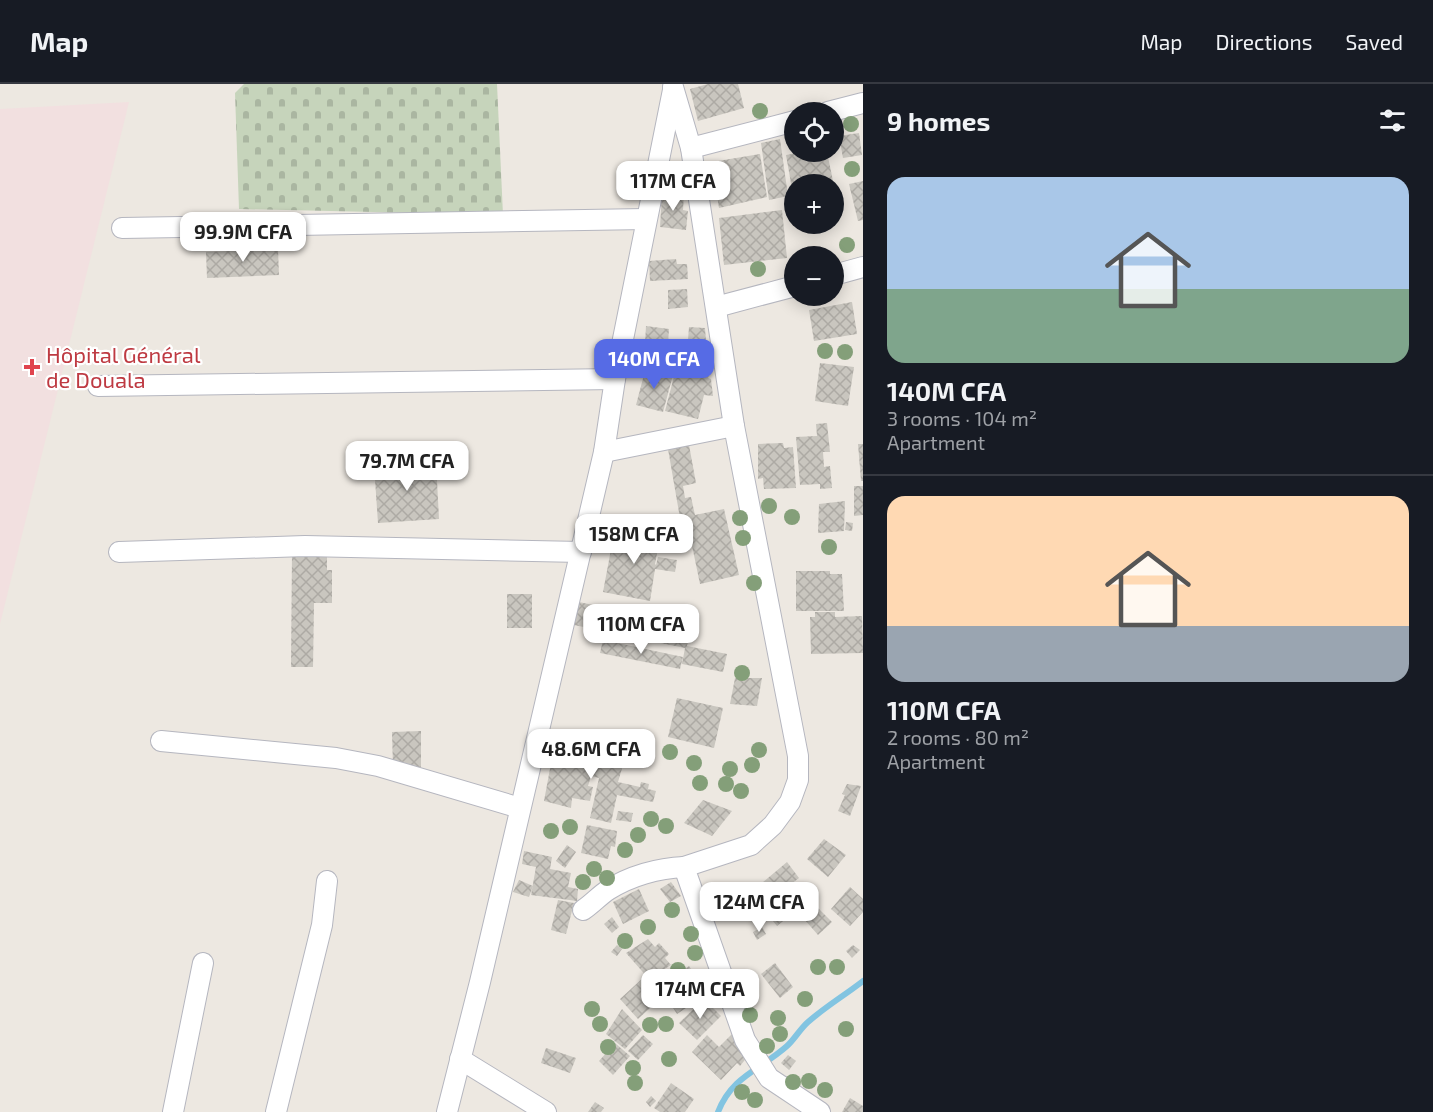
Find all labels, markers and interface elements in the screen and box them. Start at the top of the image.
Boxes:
text: Map [30,24,88,58]
text: Map [1140,29,1183,54]
text: Directions [1216,29,1312,54]
text: Saved [1345,29,1403,54]
map controls [784,102,844,306]
button: locate [784,102,844,162]
icon: filters [1376,104,1409,137]
text: 9 homes [887,105,990,136]
pin: 117M CFA [611,161,735,212]
text: 117M CFA [630,168,716,192]
button: + [784,174,844,234]
pin: 99.9M CFA [174,212,312,263]
icon: home [1094,216,1202,324]
text: 99.9M CFA [194,219,292,243]
button: − [784,246,844,306]
pin: 140M CFA [592,339,716,390]
place label: Hôpital Général de Douala [46,341,201,392]
text: 140M CFA [608,346,700,370]
marker: Hôpital Général de Douala [23,358,41,376]
text: 140M CFA [887,375,1006,406]
text: 3 rooms · 104 m² [887,406,1037,430]
text: Apartment [887,430,985,454]
pin: 79.7M CFA [338,441,476,492]
text: 79.7M CFA [360,448,454,472]
pin: 158M CFA [572,514,696,565]
text: 158M CFA [589,521,679,545]
icon: home [1094,535,1202,643]
pin: 110M CFA [579,604,703,655]
text: 110M CFA [597,611,685,635]
text: 110M CFA [887,694,1001,725]
text: 2 rooms · 80 m² [887,725,1029,749]
pin: 48.6M CFA [522,729,660,780]
text: 48.6M CFA [541,736,641,760]
text: Apartment [887,749,985,773]
pin: 124M CFA [697,882,821,933]
text: 124M CFA [714,889,804,913]
pin: 174M CFA [638,969,762,1020]
text: 174M CFA [655,976,745,1000]

